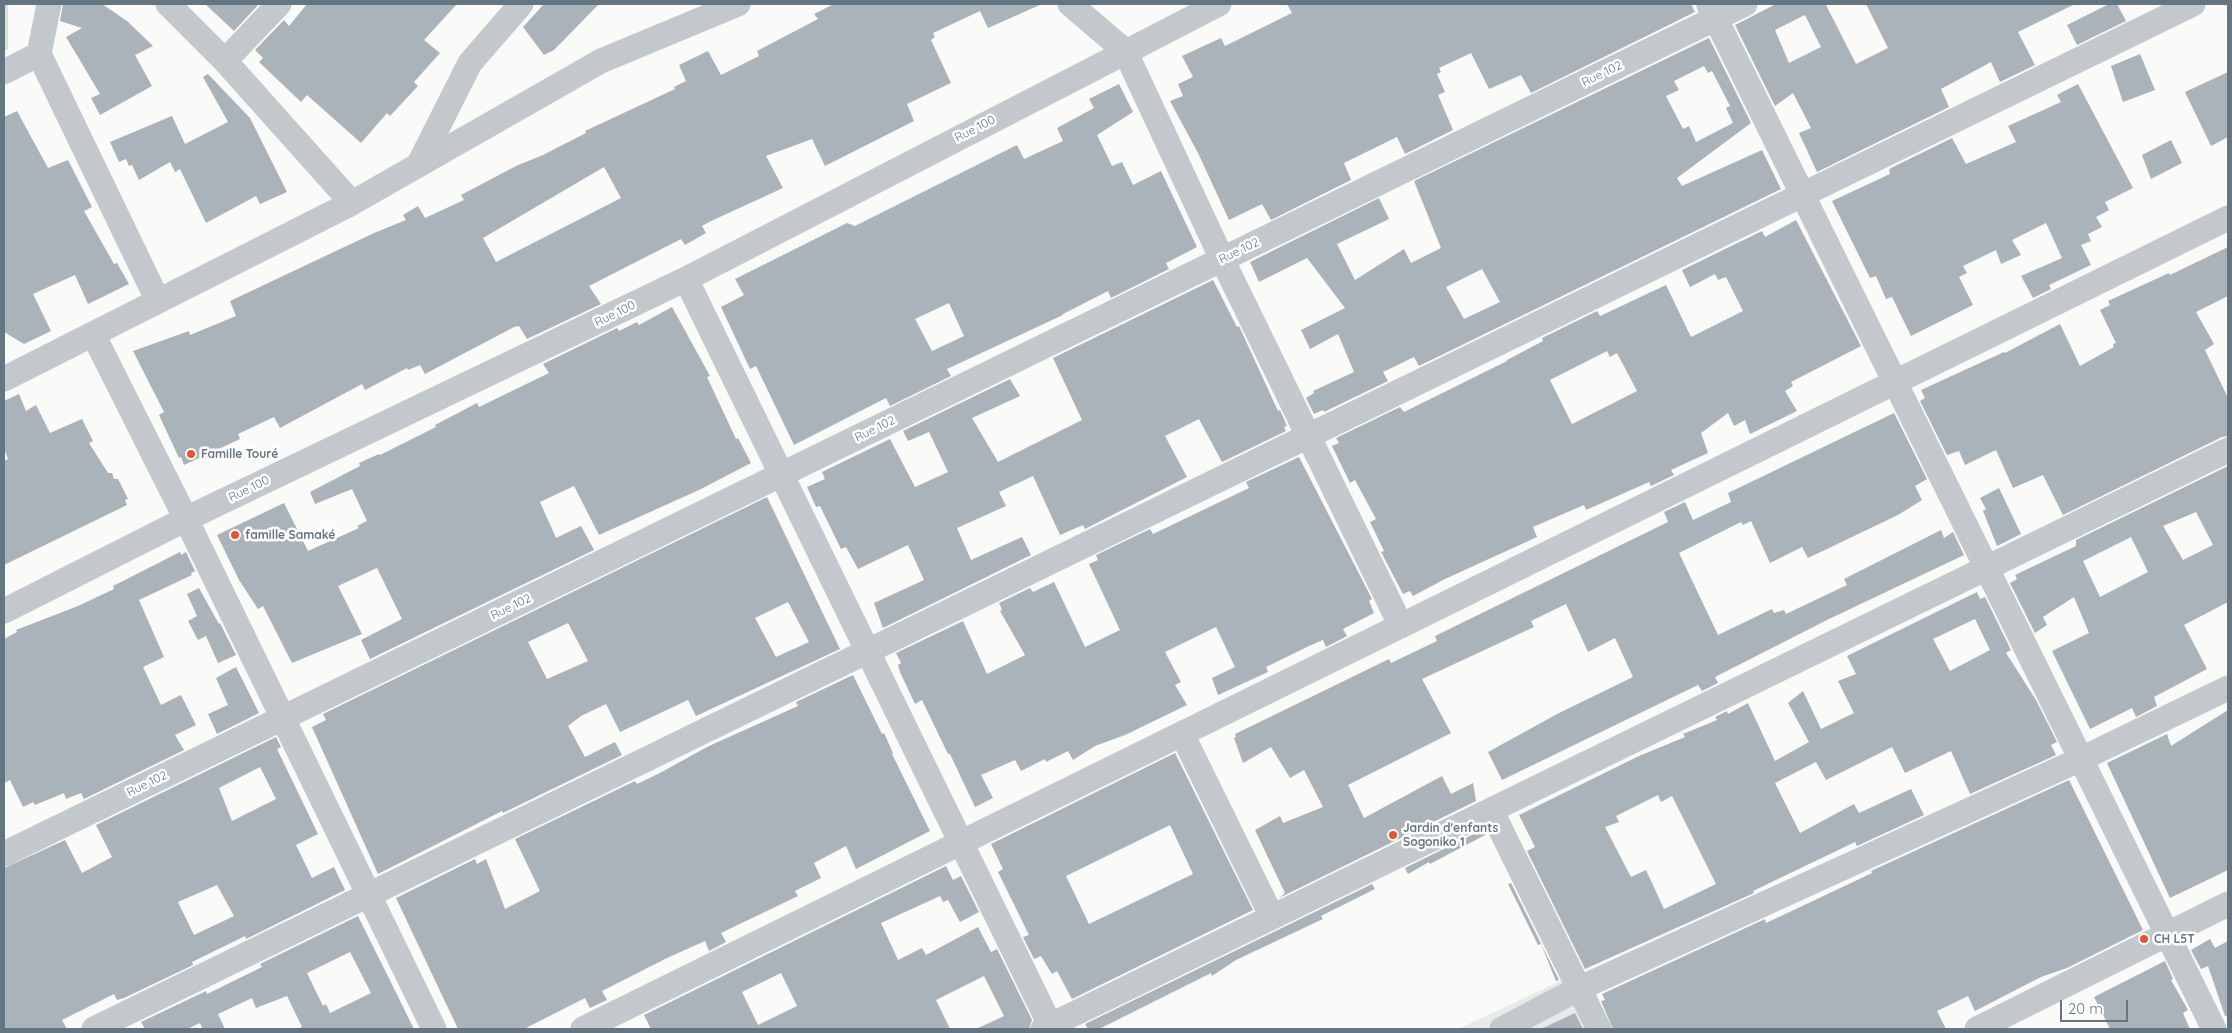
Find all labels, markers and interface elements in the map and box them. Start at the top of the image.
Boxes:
street label: Rue 102 [1580,58,1624,90]
street label: Rue 100 [952,113,998,145]
street label: Rue 102 [1217,235,1261,267]
street label: Rue 100 [592,298,638,330]
street label: Rue 102 [853,413,897,445]
place label: Famille Touré [201,447,278,461]
marker: Famille Touré [185,448,197,460]
street label: Rue 100 [226,473,272,505]
place label: famille Samaké [245,528,335,542]
marker: famille Samaké [229,529,241,541]
street label: Rue 102 [489,591,533,623]
street label: Rue 102 [125,768,169,800]
place label: Jardin d'enfants Sogoniko 1 [1403,821,1498,849]
marker: Jardin d'enfants Sogoniko 1 [1387,829,1399,841]
place label: CH L5T [2154,932,2195,946]
marker: CH L5T [2138,933,2150,945]
scale bar [2062,990,2130,1022]
text: 20 m [2068,999,2103,1018]

